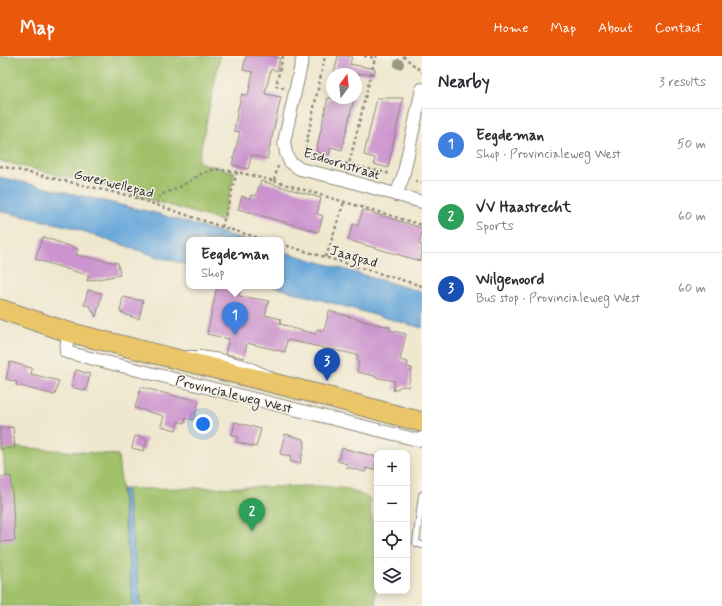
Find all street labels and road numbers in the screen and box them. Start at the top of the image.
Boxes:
street label: Esdoornstraat [301,144,382,184]
street label: Goverwellepad [72,165,156,203]
street label: Jaagpad [327,242,380,274]
street label: Provincialeweg West [173,372,294,419]

